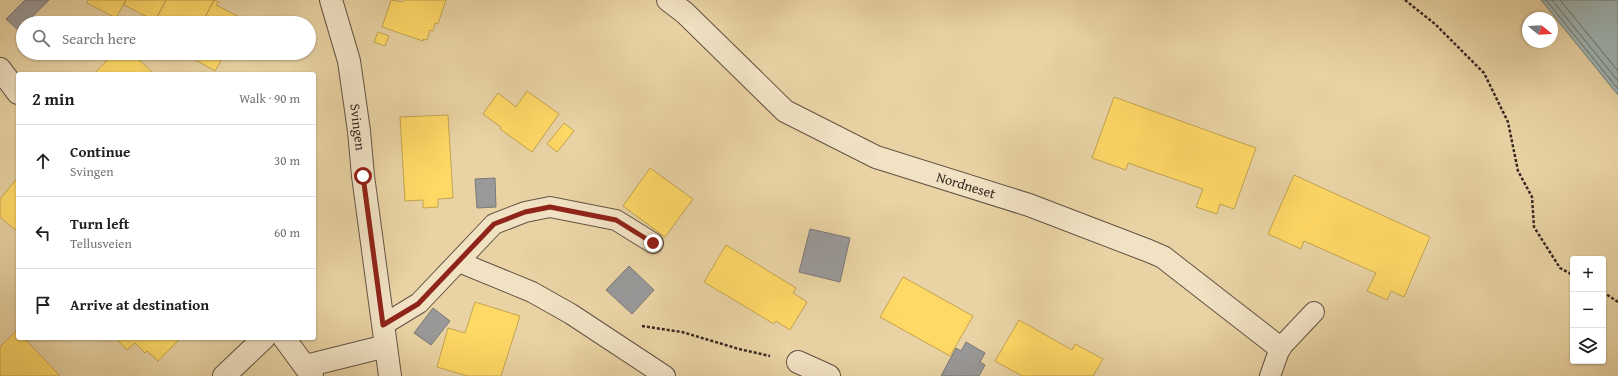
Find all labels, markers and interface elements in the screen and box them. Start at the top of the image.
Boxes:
north arrow [1522,12,1558,48]
search box [16,16,316,60]
icon: search [30,27,52,49]
text: Search here [62,28,136,49]
text: 2 min [32,86,74,111]
text: Walk · 90 m [239,89,300,108]
street label: Svingen [345,102,371,152]
text: Continue [70,141,131,162]
icon: ahead [32,150,54,172]
text: 30 m [274,151,300,170]
text: Svingen [70,162,114,181]
route start [354,167,372,185]
street label: Nordneset [934,167,998,203]
text: Turn left [70,213,129,234]
icon: left [32,222,54,244]
text: 60 m [274,223,300,242]
text: Tellusveien [70,234,132,253]
route end [644,234,662,252]
map controls [1570,256,1606,364]
button: + [1570,256,1606,292]
button: − [1570,292,1606,328]
icon: arrive [32,294,54,316]
text: Arrive at destination [70,294,209,315]
button: layers [1570,328,1606,364]

